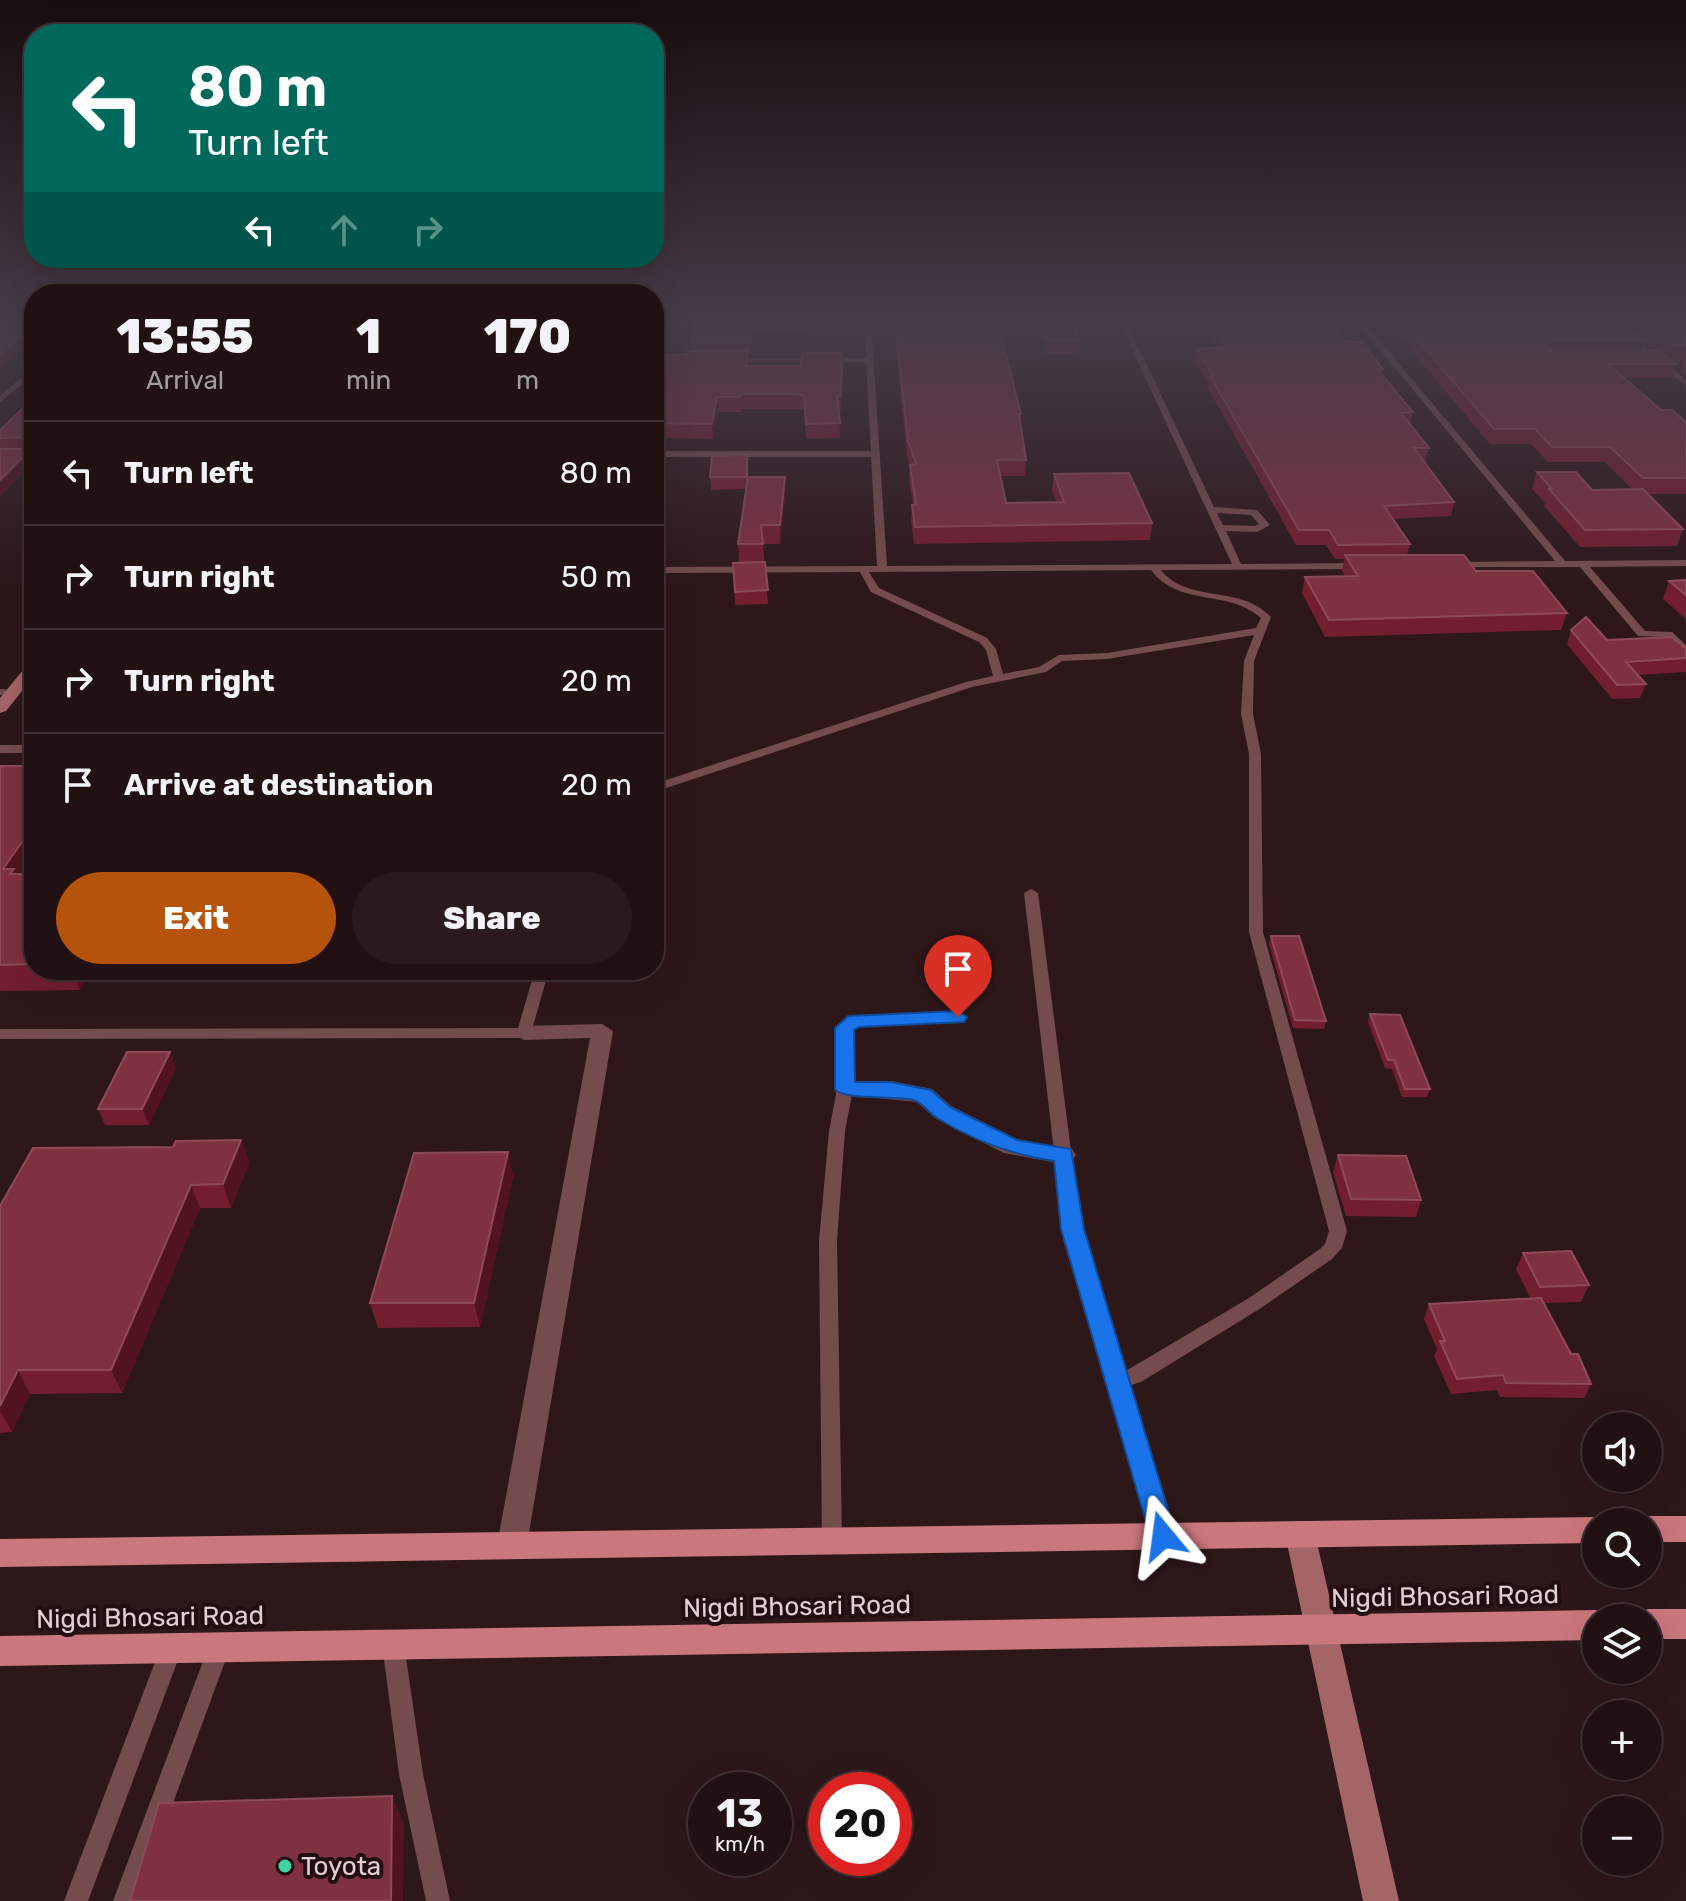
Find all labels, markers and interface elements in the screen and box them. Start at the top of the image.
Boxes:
text: 80 m [188,54,327,120]
icon: left [56,56,160,160]
text: Turn left [188,121,329,164]
icon: left [238,208,282,252]
icon: ahead [322,208,366,252]
icon: right [406,208,450,252]
text: 13:55 [117,308,254,365]
text: 1 [356,308,381,365]
text: 170 [484,308,571,365]
text: Arrival [146,365,224,396]
text: min [346,365,391,396]
text: m [516,365,539,396]
icon: left [56,451,100,495]
text: Turn left [124,455,254,491]
text: 80 m [560,455,632,491]
icon: right [56,555,100,599]
text: Turn right [124,559,275,595]
text: 50 m [561,559,632,595]
icon: right [56,659,100,703]
text: Turn right [124,663,275,699]
text: 20 m [561,663,632,699]
icon: arrive [56,763,100,807]
text: Arrive at destination [124,767,434,803]
text: 20 m [561,767,632,803]
button: Exit [56,872,336,964]
button: Share [352,872,632,964]
pin [924,935,992,1017]
icon: arrive [936,947,980,991]
map controls [1582,1412,1662,1876]
button: sound [1582,1412,1662,1492]
position arrow [1121,1494,1205,1578]
button: search [1582,1508,1662,1588]
street label: Nigdi Bhosari Road [1331,1579,1559,1614]
street label: Nigdi Bhosari Road [683,1589,911,1624]
street label: Nigdi Bhosari Road [36,1600,264,1635]
button: layers [1582,1604,1662,1684]
button: + [1582,1700,1662,1780]
speed limit sign: 20 [808,1772,912,1876]
text: 13 [717,1790,763,1837]
button: − [1582,1796,1662,1876]
text: km/h [715,1832,765,1856]
place label: Toyota [301,1851,381,1882]
marker: Toyota [276,1857,294,1875]

